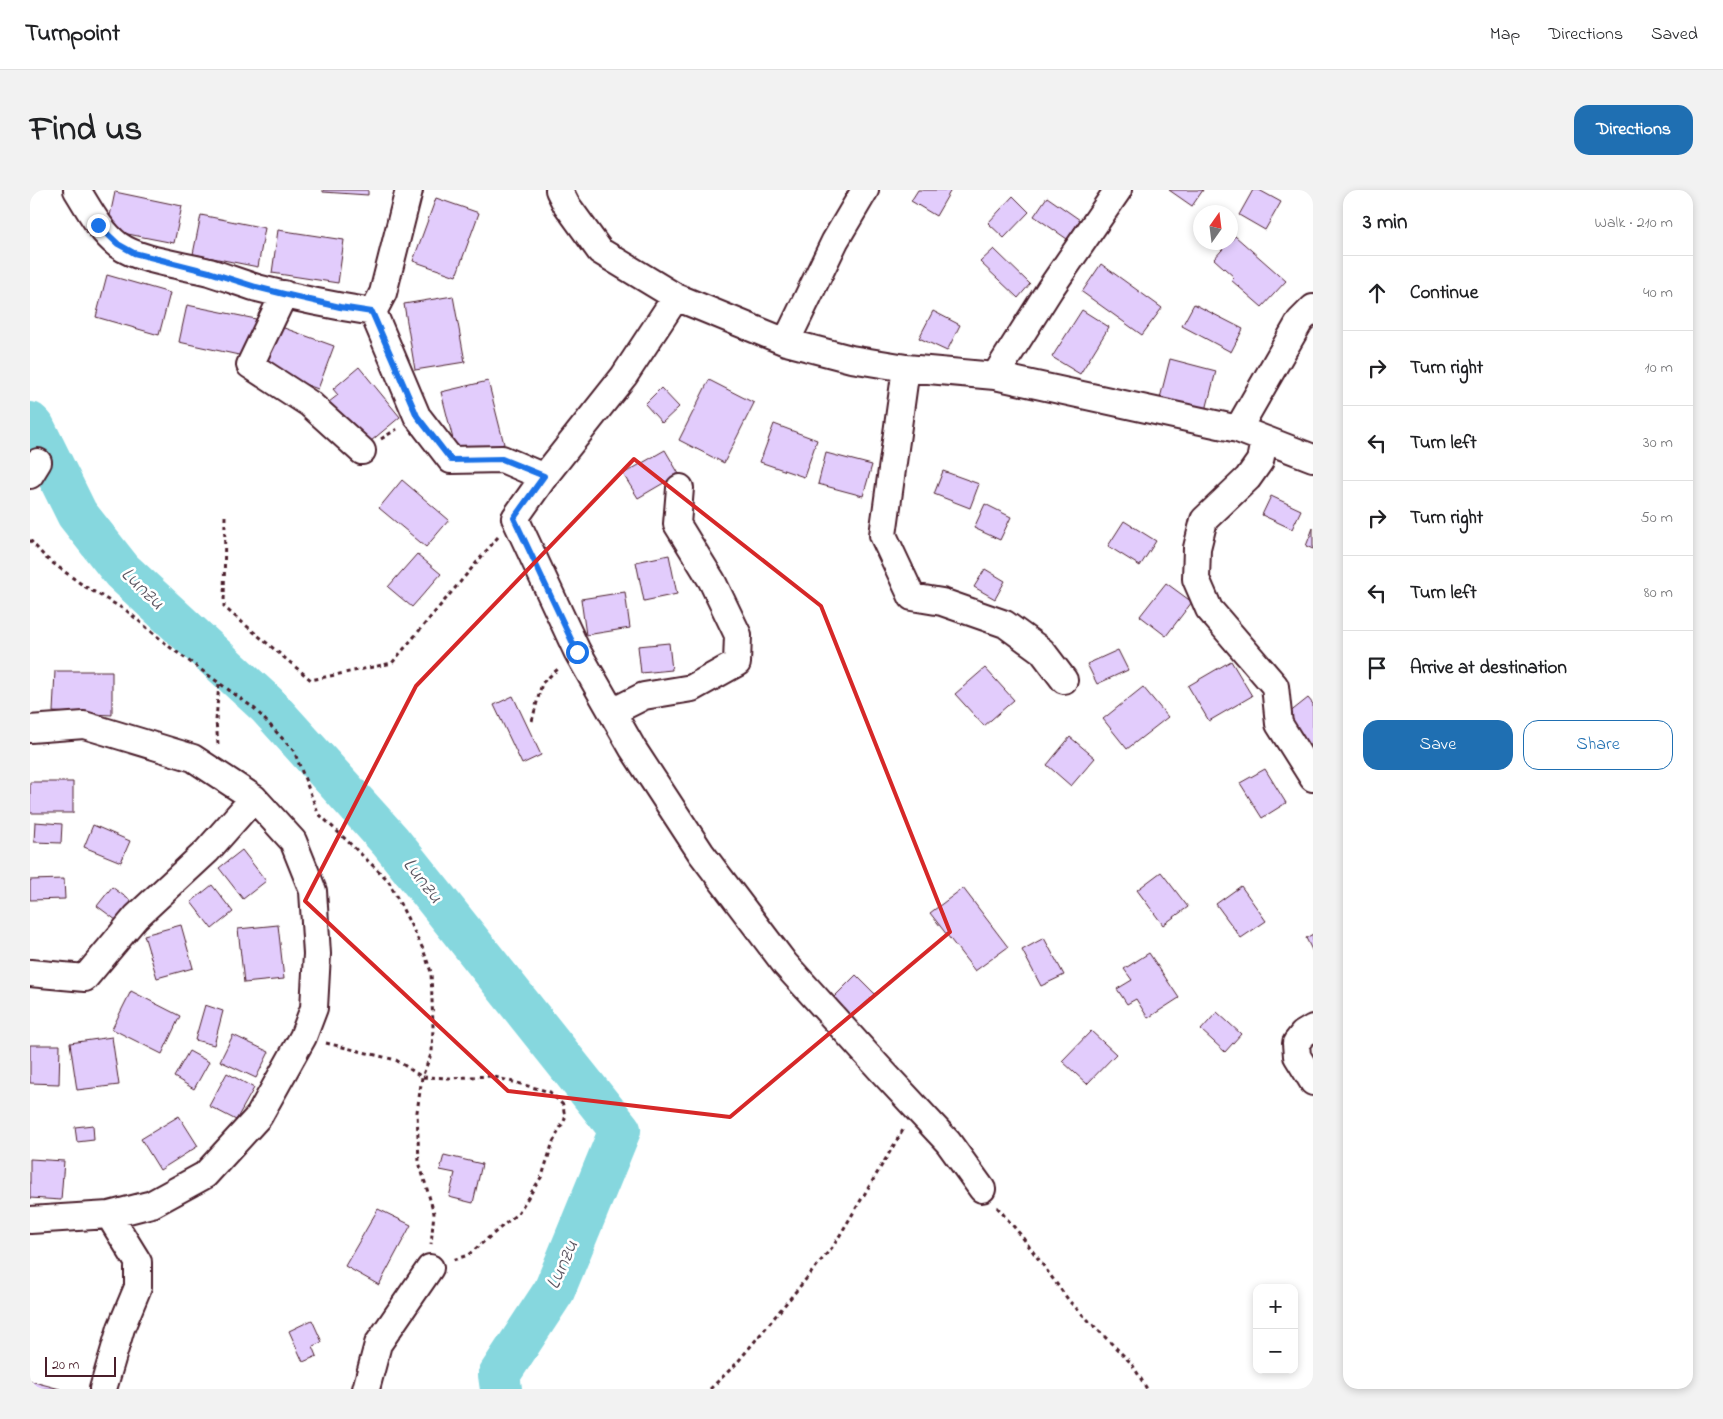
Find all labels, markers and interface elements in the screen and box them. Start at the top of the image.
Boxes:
text: Turnpoint [25,17,120,52]
text: Map [1490,22,1520,48]
text: Directions [1548,22,1623,48]
text: Saved [1651,22,1698,48]
text: Find us [30,105,142,156]
button: Directions [1574,105,1693,155]
north arrow [1193,205,1238,250]
text: 3 min [1363,208,1407,238]
text: Walk · 210 m [1594,211,1673,235]
route end [87,214,110,237]
icon: ahead [1363,279,1391,307]
text: Continue [1410,280,1478,307]
text: 40 m [1643,281,1673,305]
icon: right [1363,354,1391,382]
text: Turn right [1410,355,1483,382]
text: 10 m [1645,356,1673,380]
icon: left [1363,429,1391,457]
text: Turn left [1410,430,1477,457]
text: 30 m [1643,431,1673,455]
icon: right [1363,504,1391,532]
text: Turn right [1410,505,1483,532]
text: 50 m [1641,506,1673,530]
water label: Lunzu [113,561,171,617]
icon: left [1363,579,1391,607]
text: Turn left [1410,580,1477,607]
text: 80 m [1644,581,1673,605]
route start [566,641,589,664]
icon: arrive [1363,654,1391,682]
text: Arrive at destination [1410,655,1567,682]
button: Save [1363,720,1513,770]
button: Share [1523,720,1673,770]
water label: Lunzu [395,852,449,910]
water label: Lunzu [539,1236,587,1294]
map controls [1253,1284,1298,1374]
button: + [1253,1284,1298,1329]
button: − [1253,1329,1298,1374]
scale bar [45,1354,116,1377]
text: 20 m [52,1355,79,1376]

